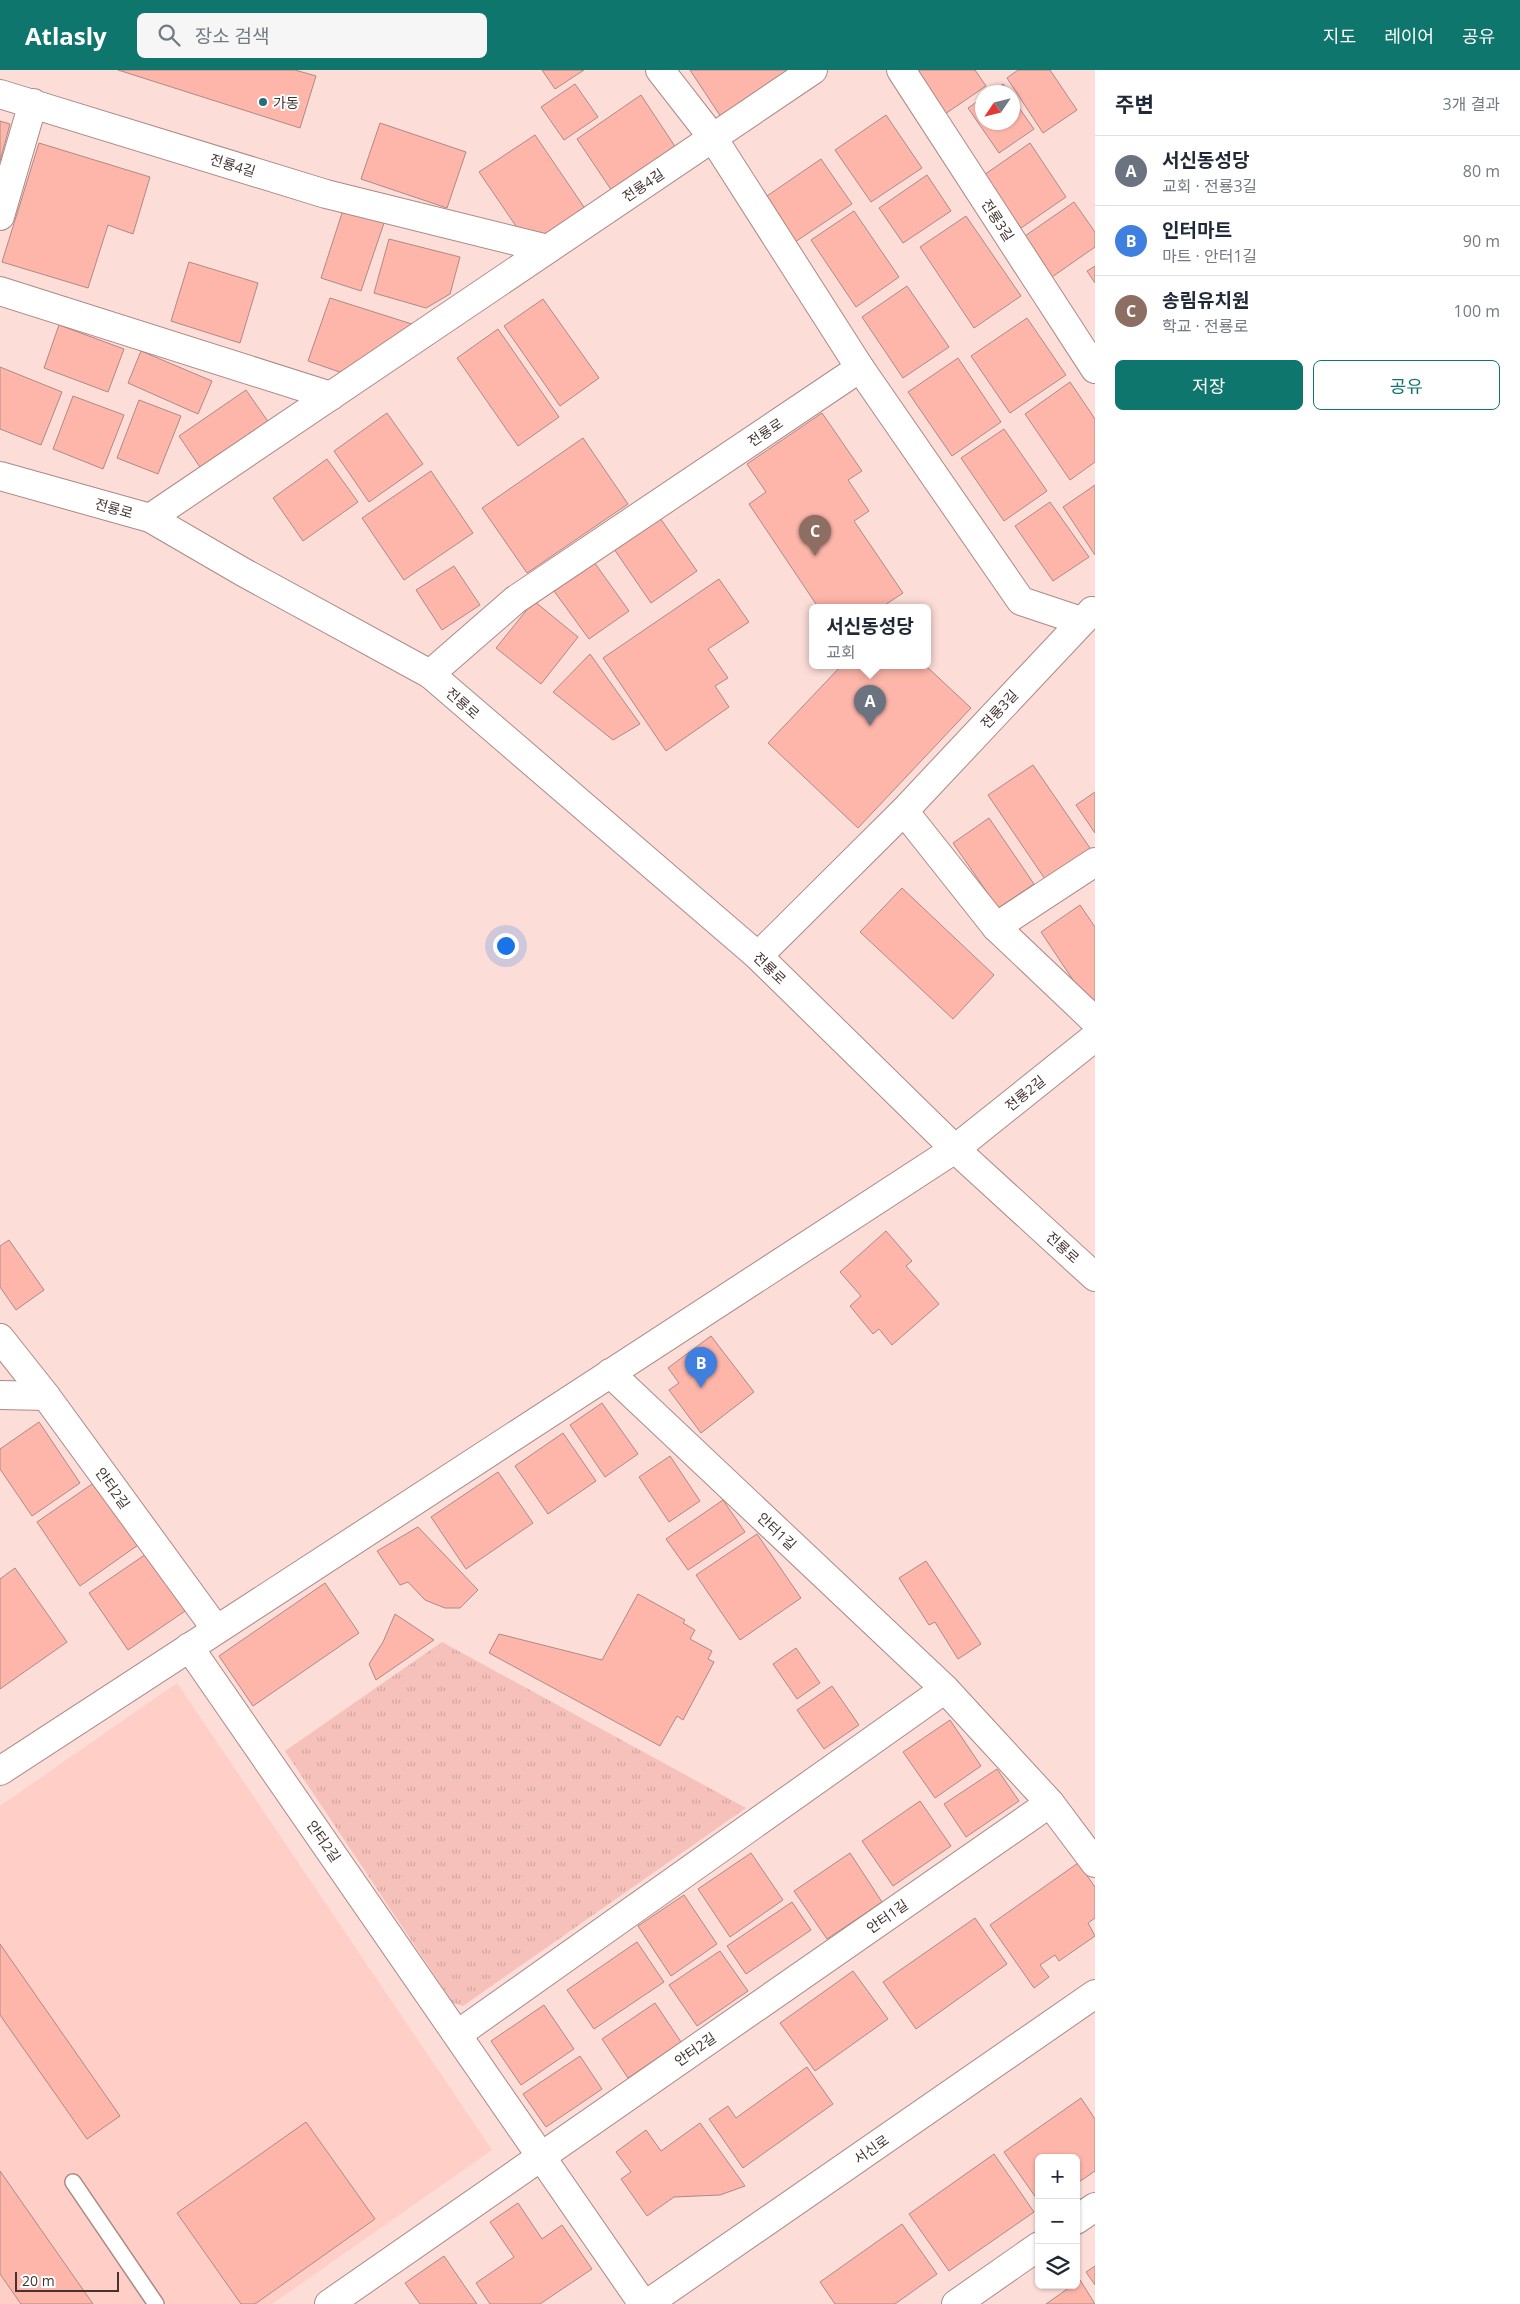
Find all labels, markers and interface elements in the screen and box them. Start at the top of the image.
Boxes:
search box [137,13,487,58]
text: Atlasly [25,19,107,52]
icon: search [155,21,183,49]
text: 장소 검색 [195,23,270,49]
text: 지도 [1323,24,1356,48]
text: 레이어 [1384,24,1434,48]
text: 공유 [1462,24,1495,48]
north arrow [975,85,1020,130]
text: 주변 [1115,90,1154,118]
place label: 가동 [273,93,299,112]
text: 3개 결과 [1443,93,1500,115]
marker: 가동 [257,96,269,108]
text: 서신동성당 [1162,147,1249,173]
street label: 전룡4길 [208,149,258,181]
text: A [1125,160,1137,182]
text: 80 m [1463,160,1500,182]
street label: 전룡4길 [618,164,668,206]
text: 교회 · 전룡3길 [1162,175,1257,197]
street label: 전룡3길 [977,195,1019,245]
text: 인터마트 [1162,217,1232,243]
text: B [1126,230,1136,252]
text: 90 m [1463,230,1500,252]
text: 마트 · 안터1길 [1162,245,1257,267]
text: 송림유치원 [1162,287,1249,313]
text: C [1126,300,1136,322]
text: 100 m [1454,300,1500,322]
text: 학교 · 전룡로 [1162,315,1248,337]
button: 저장 [1115,360,1303,410]
button: 공유 [1313,360,1500,410]
street label: 전룡로 [744,413,786,451]
street label: 전룡로 [93,494,135,522]
pin: C [799,515,831,556]
popup [809,604,931,669]
text: 서신동성당 [826,613,914,639]
text: 교회 [826,641,856,663]
street label: 전룡로 [442,683,484,723]
pin: A [854,685,886,726]
street label: 전룡3길 [976,685,1022,733]
your location [493,933,519,959]
street label: 전룡로 [750,948,791,988]
street label: 전룡2길 [1001,1071,1049,1115]
street label: 전룡로 [1042,1227,1084,1267]
pin: B [685,1347,717,1388]
street label: 안터2길 [92,1464,134,1512]
street label: 안터1길 [753,1508,801,1554]
street label: 안터2길 [303,1816,345,1866]
street label: 안터1길 [862,1895,912,1937]
street label: 안터2길 [670,2028,720,2070]
street label: 서신로 [850,2130,892,2168]
map controls [1035,2154,1080,2289]
button: + [1035,2154,1080,2199]
button: − [1035,2199,1080,2244]
button: layers [1035,2244,1080,2289]
scale bar [15,2269,119,2292]
text: 20 m [22,2271,55,2290]

